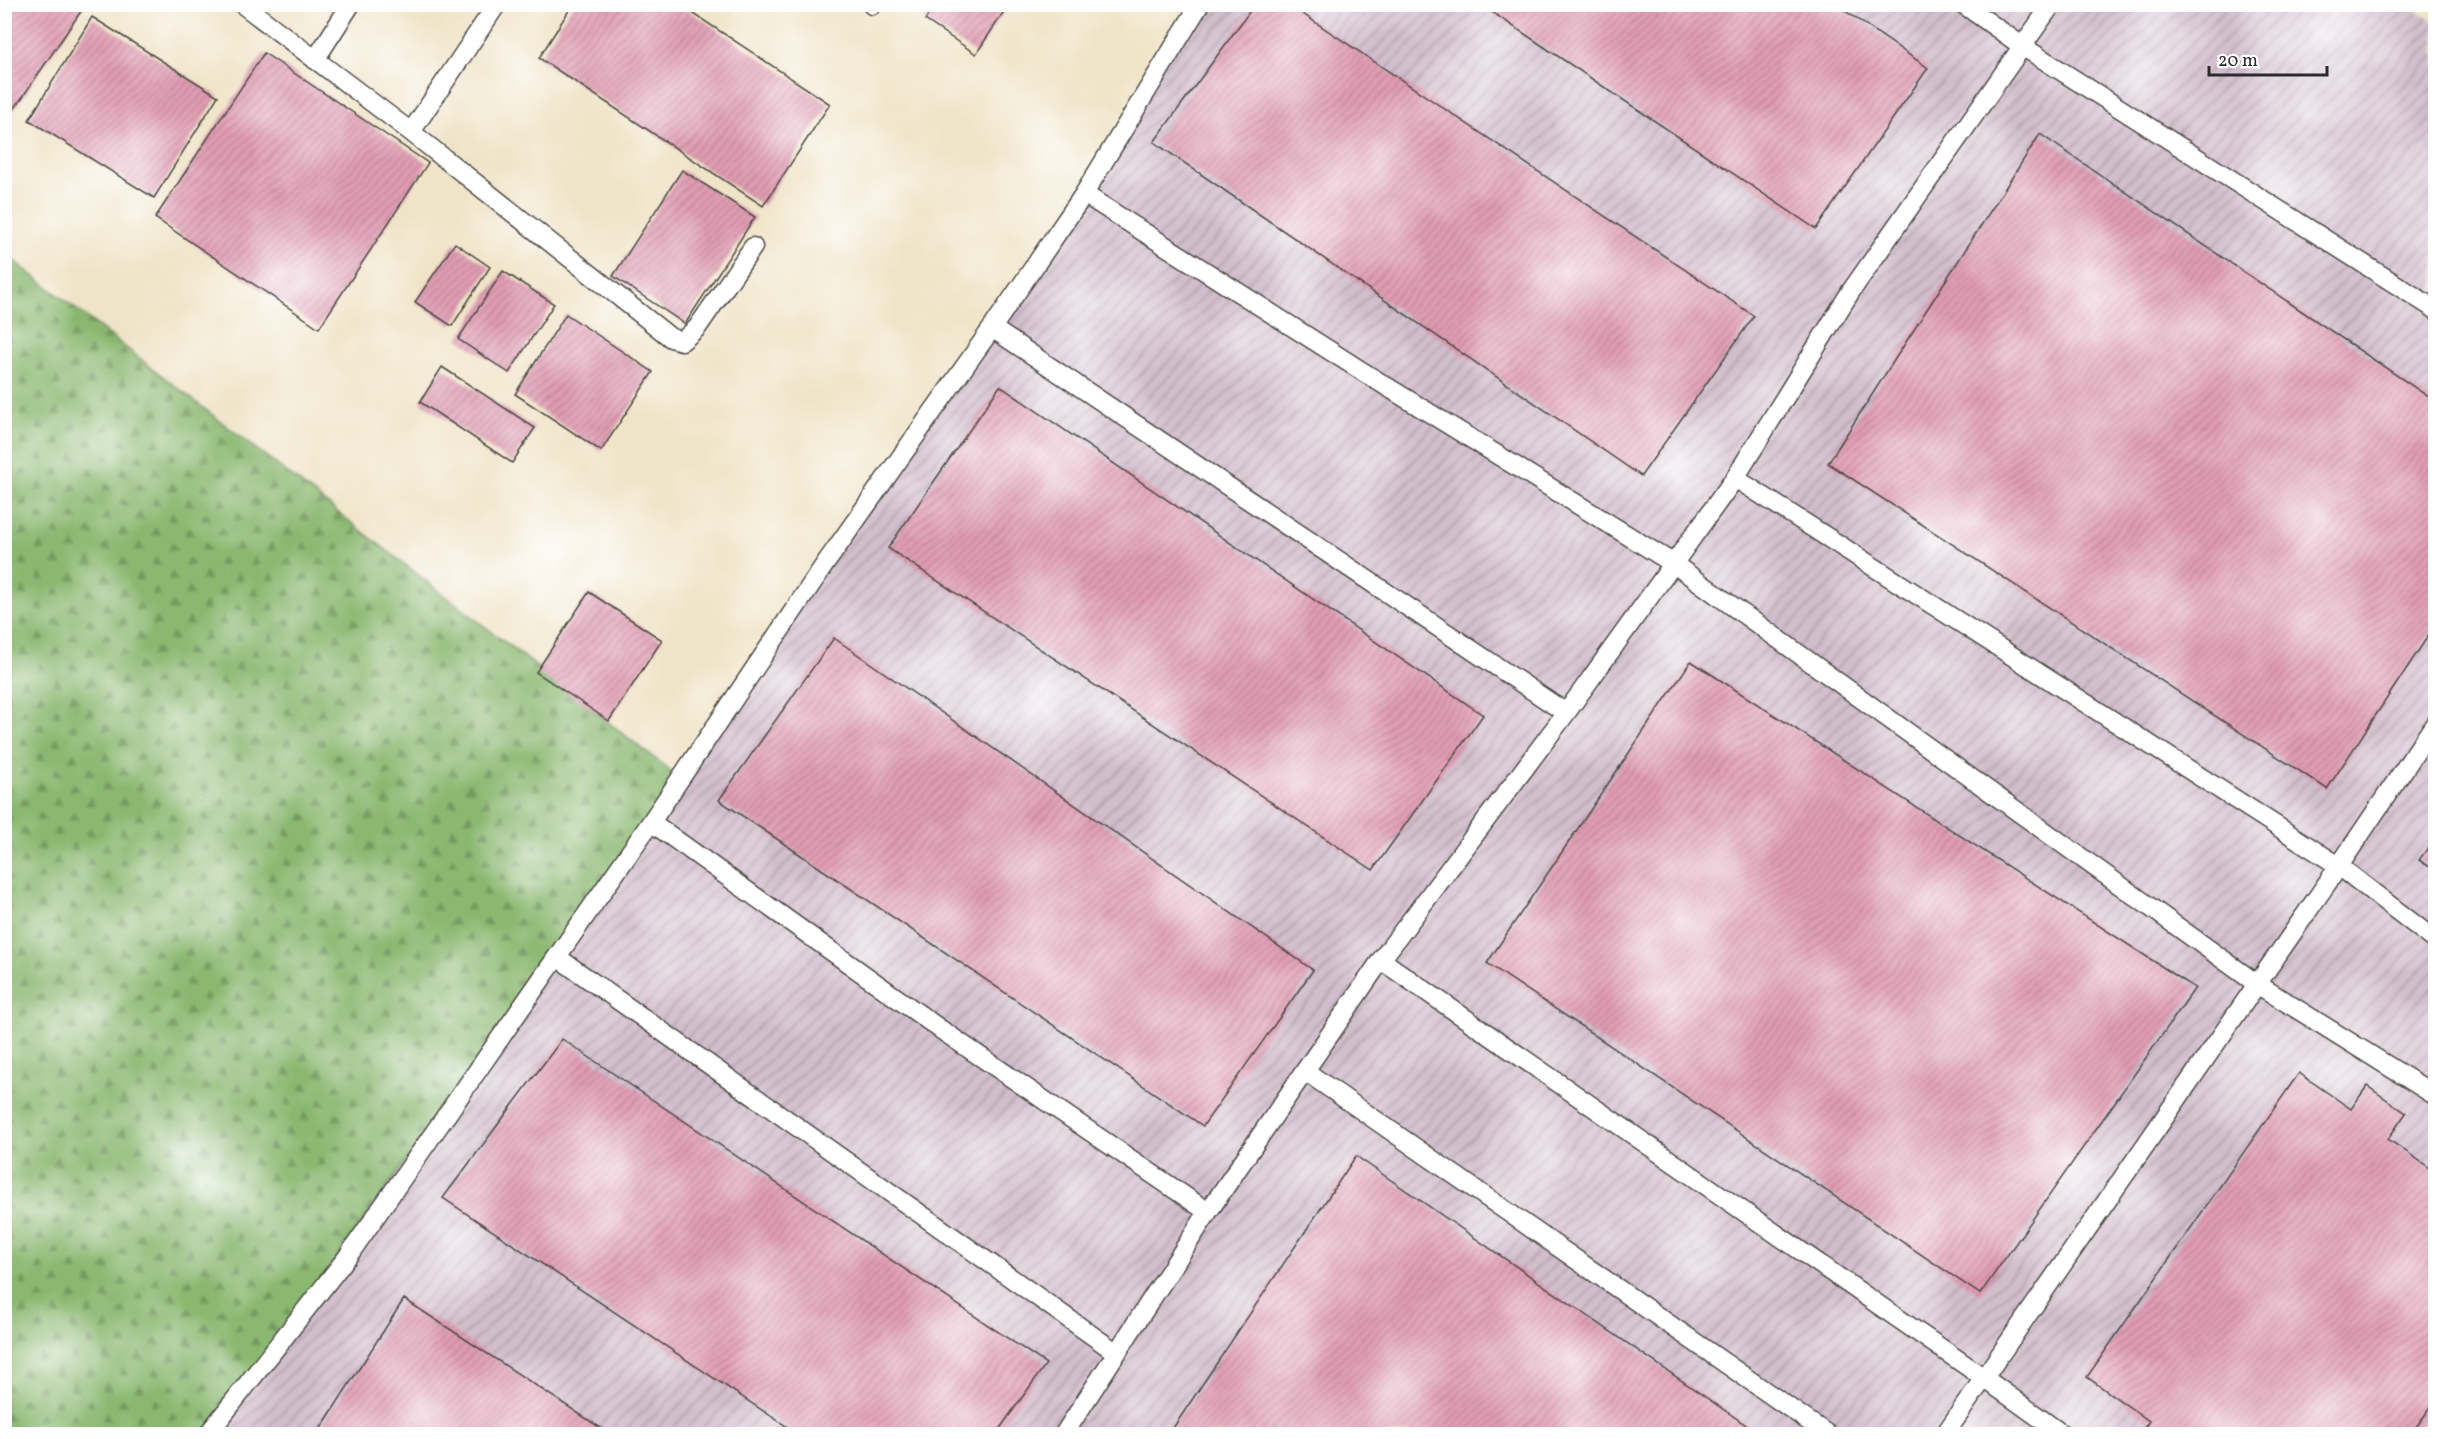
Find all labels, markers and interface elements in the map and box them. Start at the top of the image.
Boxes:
scale bar [2209,39,2328,77]
text: 20 m [2218,49,2258,74]

